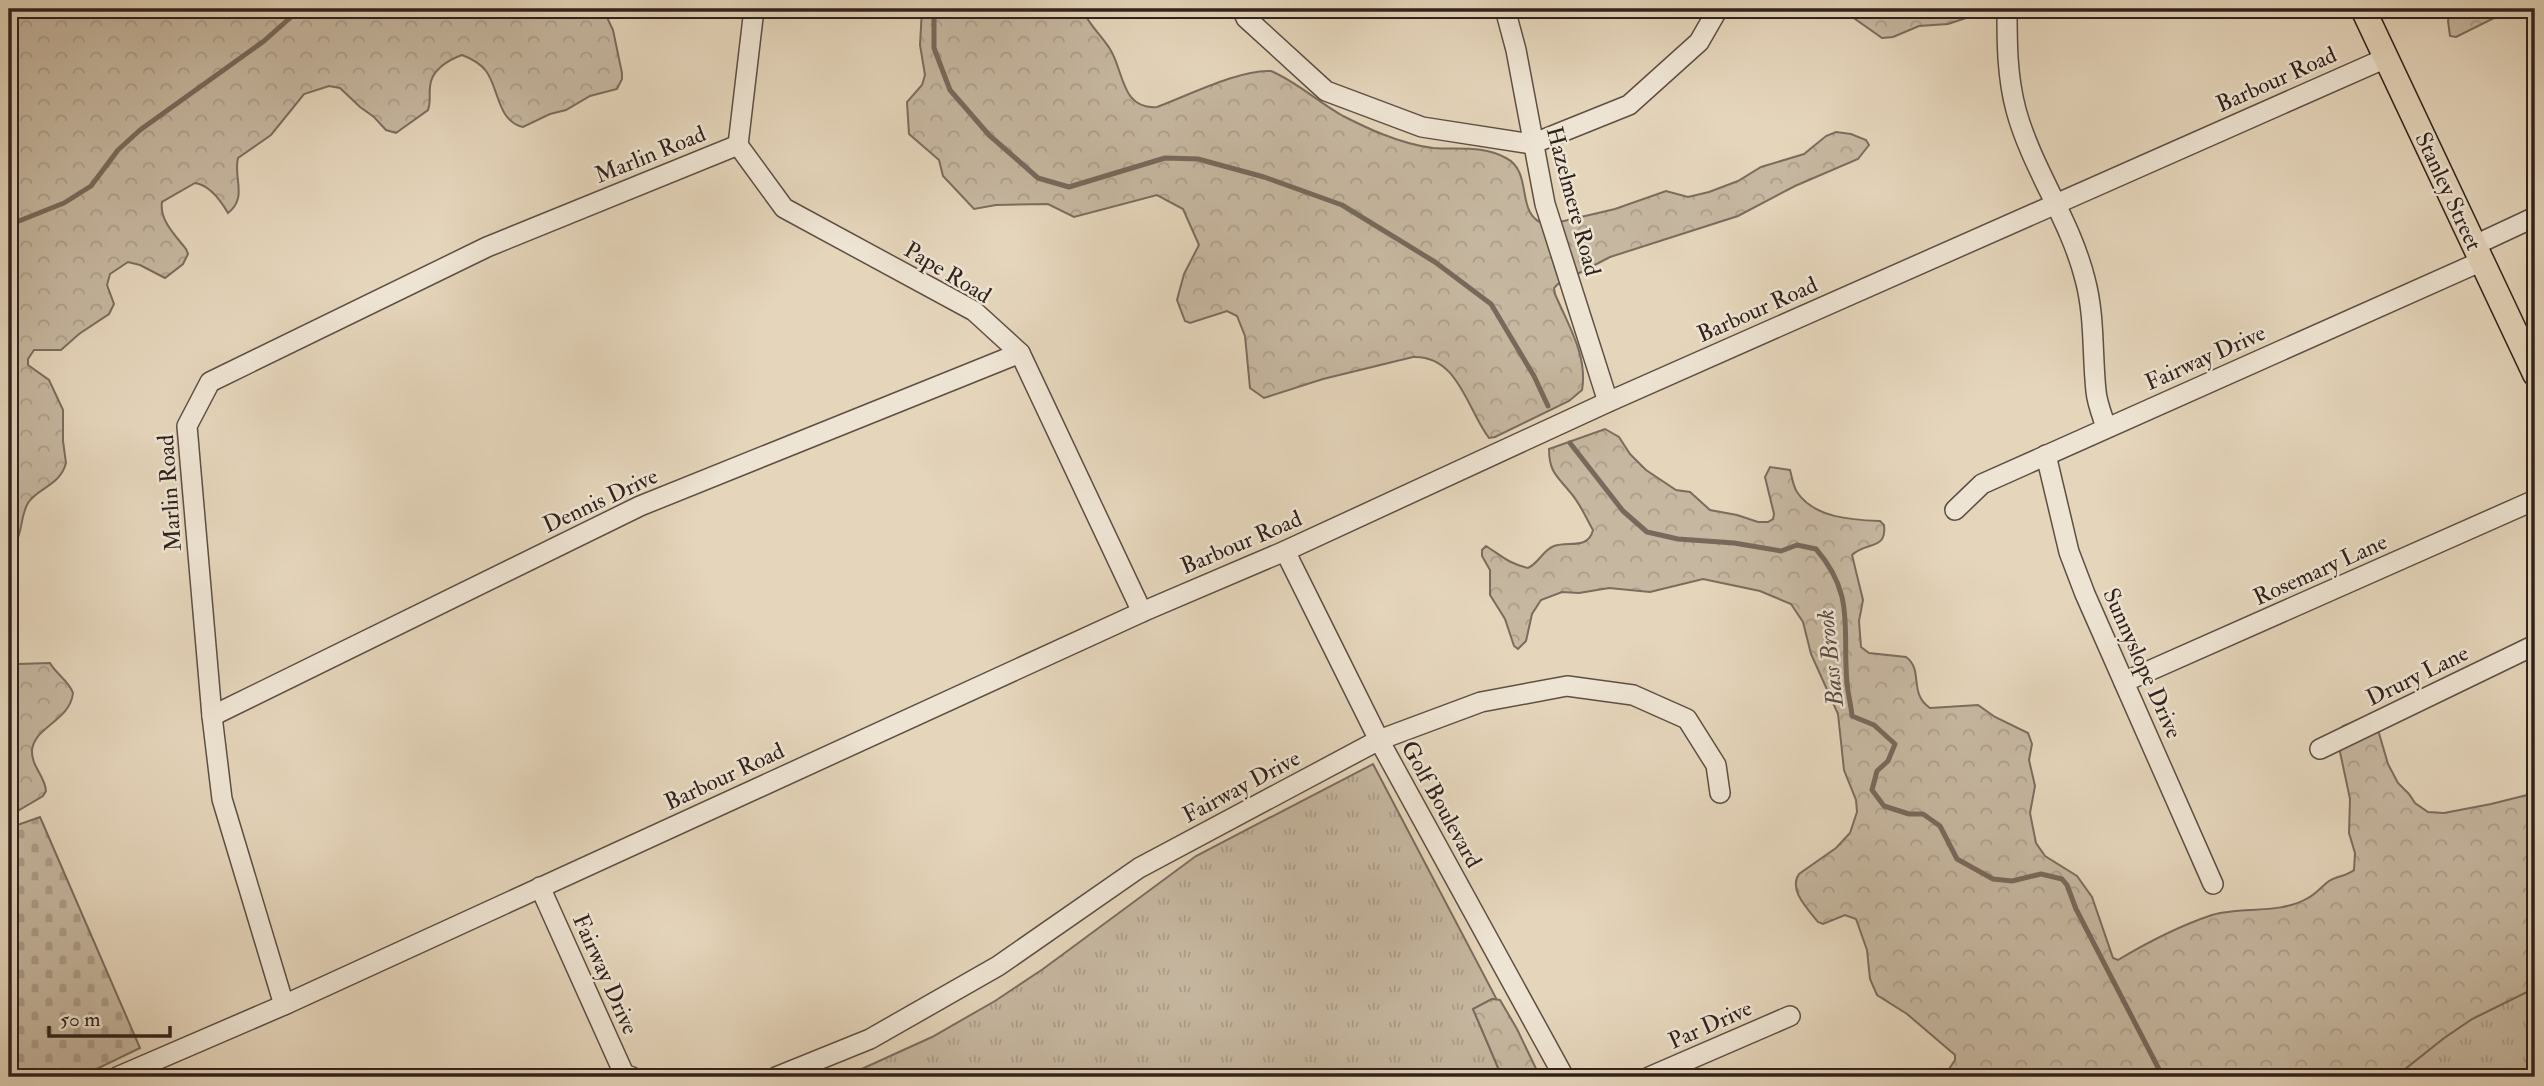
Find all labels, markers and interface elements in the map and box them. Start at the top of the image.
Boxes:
street label: Barbour Road [2211,40,2341,119]
street label: Marlin Road [591,119,710,190]
street label: Hazelmere Road [1540,123,1607,279]
street label: Stanley Street [2408,127,2489,255]
street label: Pape Road [898,235,997,311]
street label: Barbour Road [1692,270,1822,349]
street label: Fairway Drive [2140,318,2270,397]
street label: Marlin Road [151,434,188,552]
street label: Dennis Drive [538,461,663,540]
street label: Barbour Road [1176,504,1306,581]
street label: Rosemary Lane [2249,527,2392,612]
street label: Sunnyslope Drive [2096,583,2189,744]
water label: Bass Brook [1810,608,1851,709]
street label: Drury Lane [2361,638,2474,713]
street label: Barbour Road [660,736,789,817]
street label: Golf Boulevard [1395,736,1488,873]
street label: Fairway Drive [1178,743,1305,830]
street label: Fairway Drive [566,909,645,1039]
street label: Par Drive [1664,993,1757,1056]
scale bar [49,995,170,1039]
text: 50 m [60,1006,101,1033]

